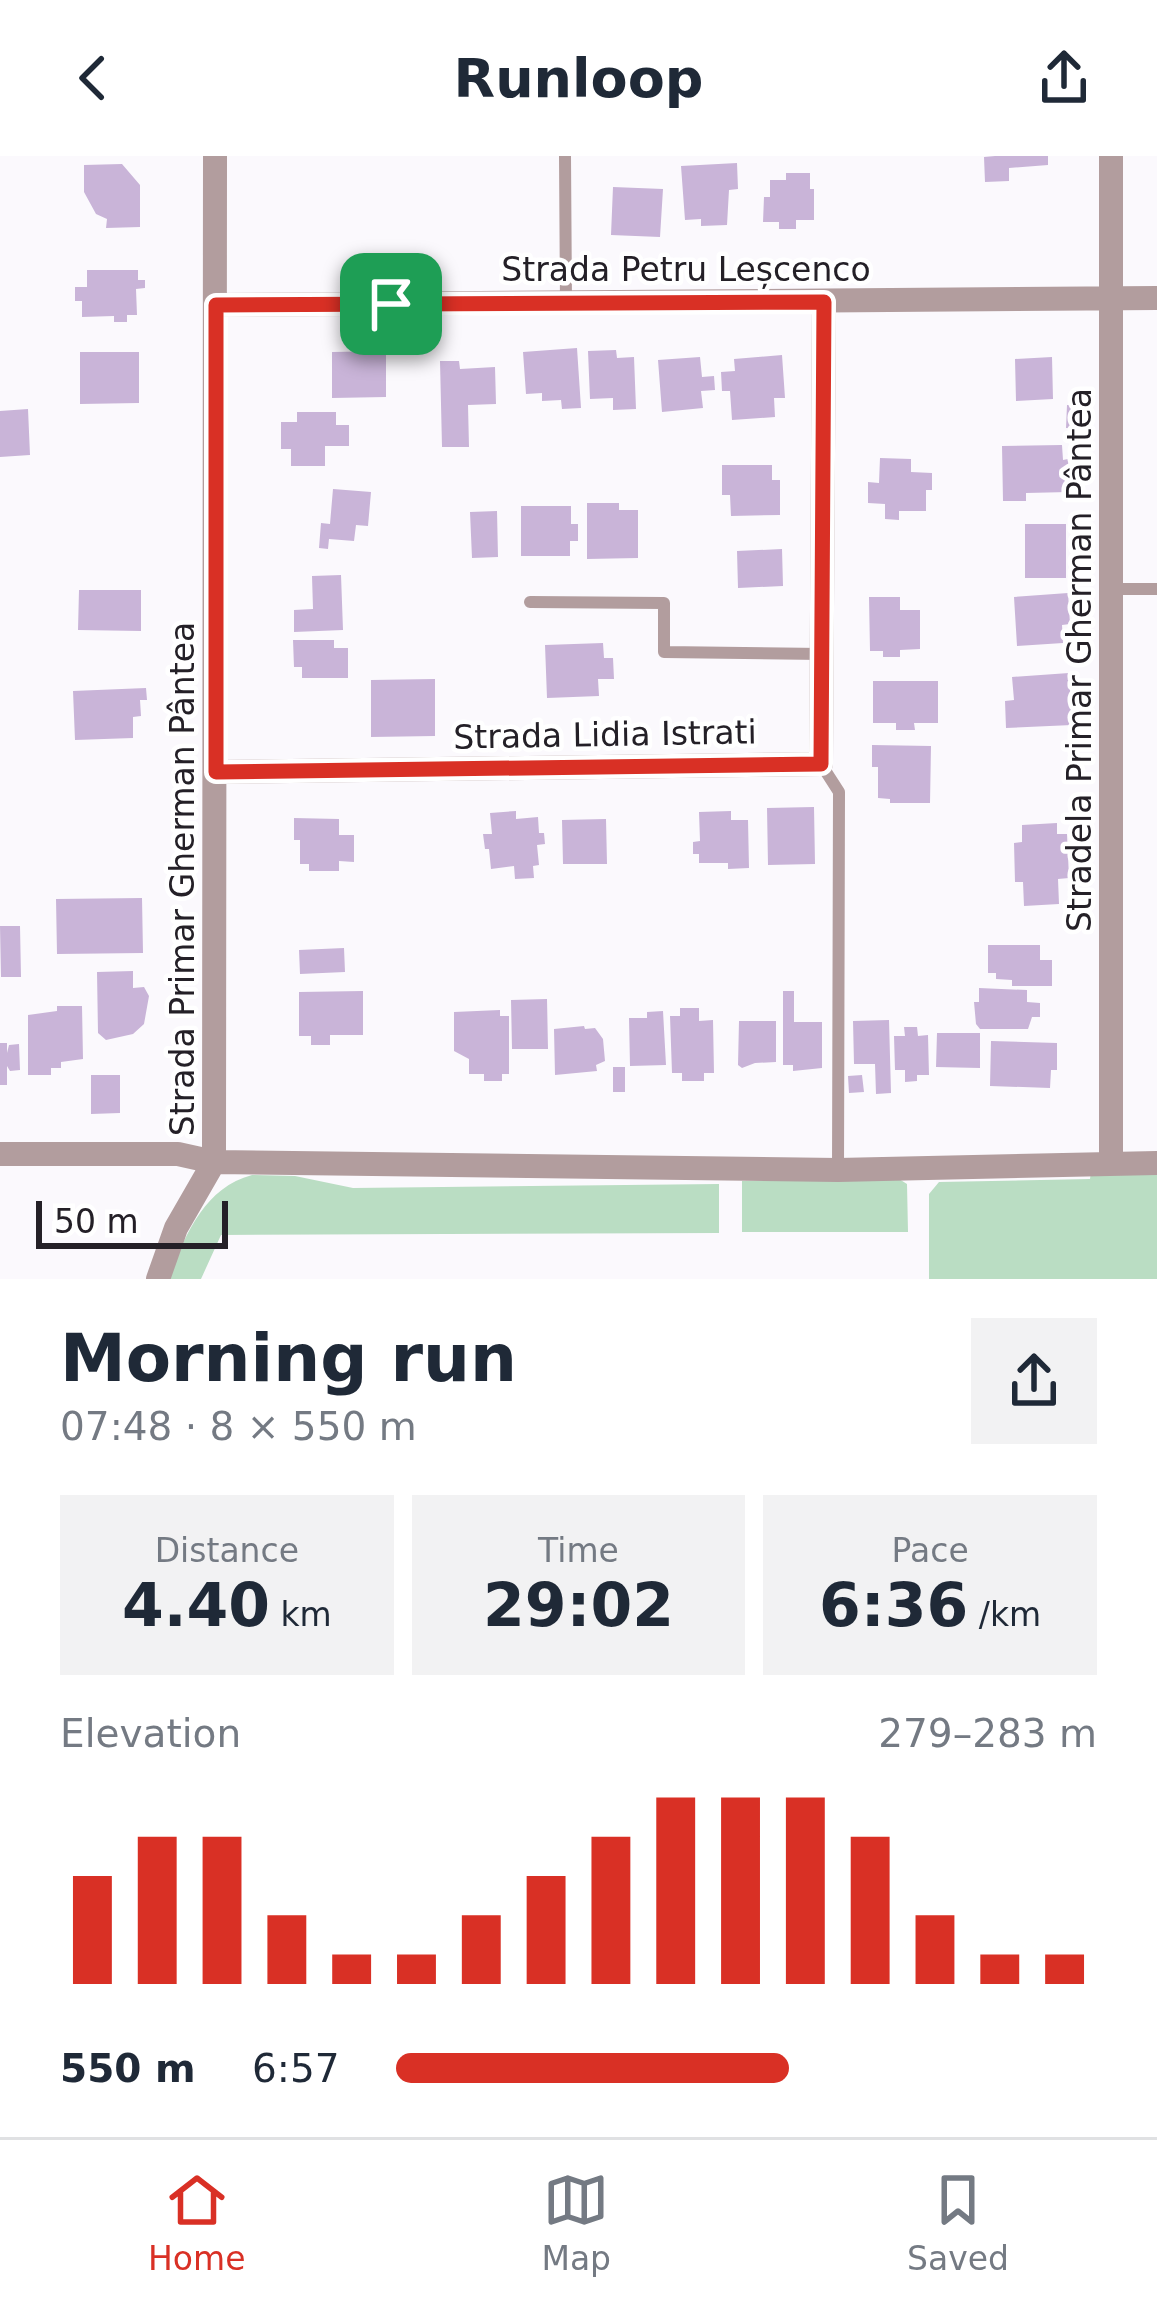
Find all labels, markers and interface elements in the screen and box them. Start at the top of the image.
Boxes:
icon: back [60,45,126,111]
icon: share [1031,45,1097,111]
text: Runloop [454,47,703,110]
street label: Strada Petru Leșcenco [501,250,871,289]
pin [340,253,442,355]
icon: arrive [358,271,424,337]
street label: Stradela Primar Gherman Pântea [1060,388,1099,932]
street label: Strada Primar Gherman Pântea [163,622,202,1136]
street label: Strada Lidia Istrati [453,712,757,757]
scale bar [36,1195,228,1248]
text: 50 m [54,1202,139,1241]
button: share [971,1318,1097,1444]
text: Morning run [60,1320,517,1397]
text: 07:48 · 8 × 550 m [60,1404,417,1449]
text: Distance [155,1531,299,1570]
text: Time [538,1531,619,1570]
text: Pace [892,1531,969,1570]
text: 4.40 [122,1570,270,1640]
text: 29:02 [483,1570,674,1640]
text: 6:36 [819,1570,968,1640]
text: km [270,1595,332,1634]
text: /km [968,1595,1041,1634]
text: Elevation [60,1711,241,1756]
text: 279–283 m [878,1711,1097,1756]
text: 550 m [60,2046,196,2091]
text: 6:57 [252,2046,340,2091]
tab: Home [148,2167,245,2278]
tab: Map [541,2167,611,2278]
tab: Saved [907,2167,1009,2278]

